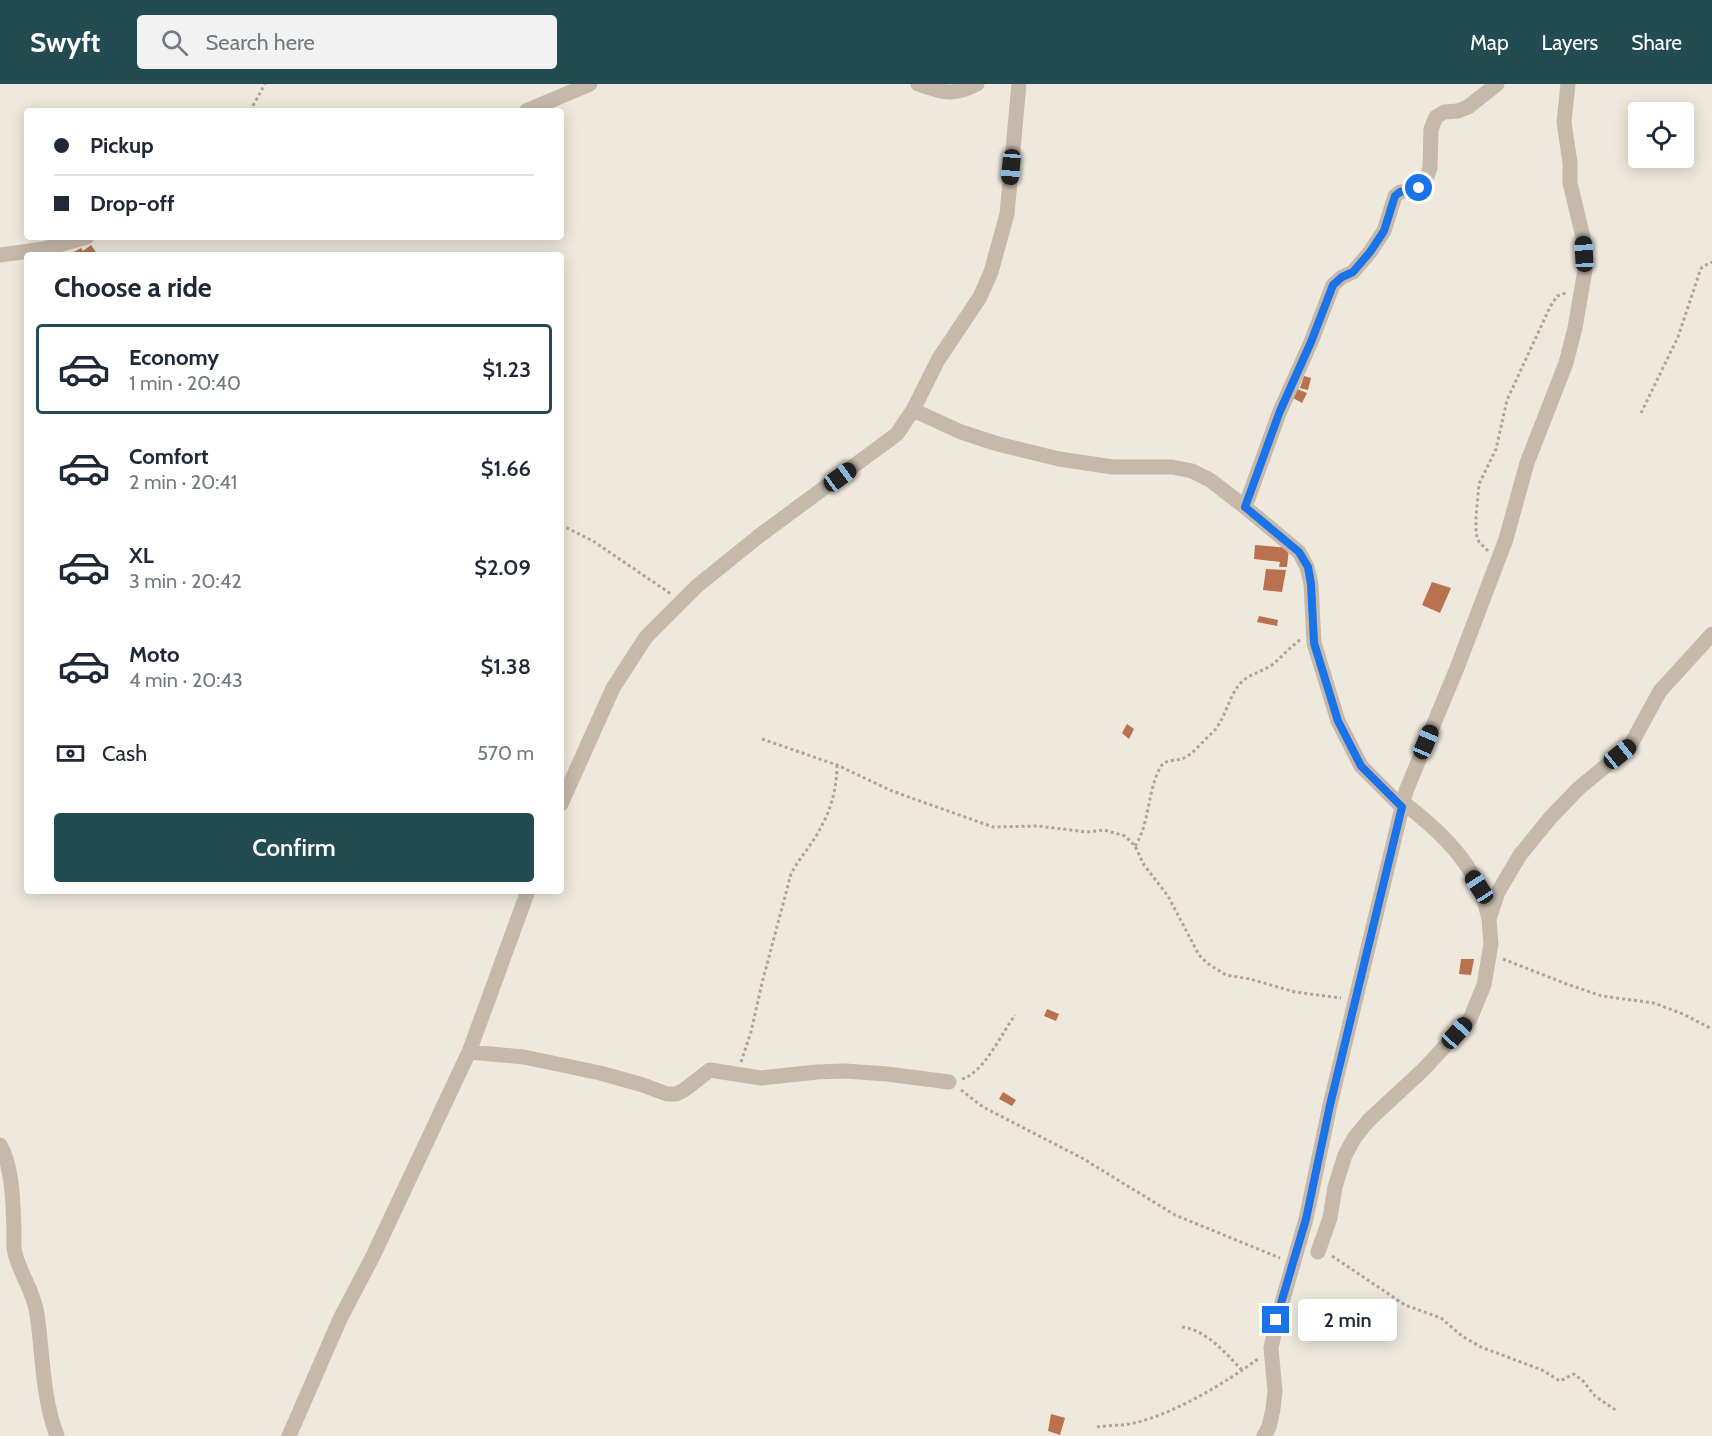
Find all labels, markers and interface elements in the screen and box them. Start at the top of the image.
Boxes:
search box [137,15,557,69]
text: Swyft [30,25,101,59]
icon: search [158,26,191,59]
text: Search here [206,29,315,56]
text: Map [1470,30,1509,55]
text: Layers [1542,30,1598,55]
text: Share [1631,30,1682,55]
map controls [1628,102,1694,168]
button: locate [1628,102,1694,168]
text: Pickup [90,132,154,159]
car [1000,148,1022,186]
route start [1405,174,1432,201]
text: Drop-off [90,190,174,217]
car [1574,236,1594,272]
text: Choose a ride [54,271,212,304]
icon: car [57,342,111,396]
text: Economy [129,344,219,371]
text: $1.23 [482,356,531,383]
text: 1 min · 20:40 [129,371,241,395]
icon: car [57,441,111,495]
text: Comfort [129,443,208,470]
text: $1.66 [481,455,531,482]
car [820,459,860,495]
text: 2 min · 20:41 [129,470,237,494]
icon: car [57,540,111,594]
text: XL [129,542,154,569]
text: $2.09 [474,554,531,581]
text: 3 min · 20:42 [129,569,242,593]
icon: car [57,639,111,693]
text: Moto [129,641,180,668]
text: $1.38 [480,653,531,680]
text: 4 min · 20:43 [129,668,243,692]
car [1411,722,1441,762]
car [1600,736,1640,772]
icon: cash [54,737,87,770]
text: Cash [102,740,147,767]
text: 570 m [477,741,534,765]
button: Confirm [54,813,534,882]
car [1462,867,1496,907]
car [1438,1014,1476,1052]
callout: 2 min [1297,1299,1396,1341]
route end [1262,1306,1289,1333]
text: 2 min [1323,1308,1372,1332]

